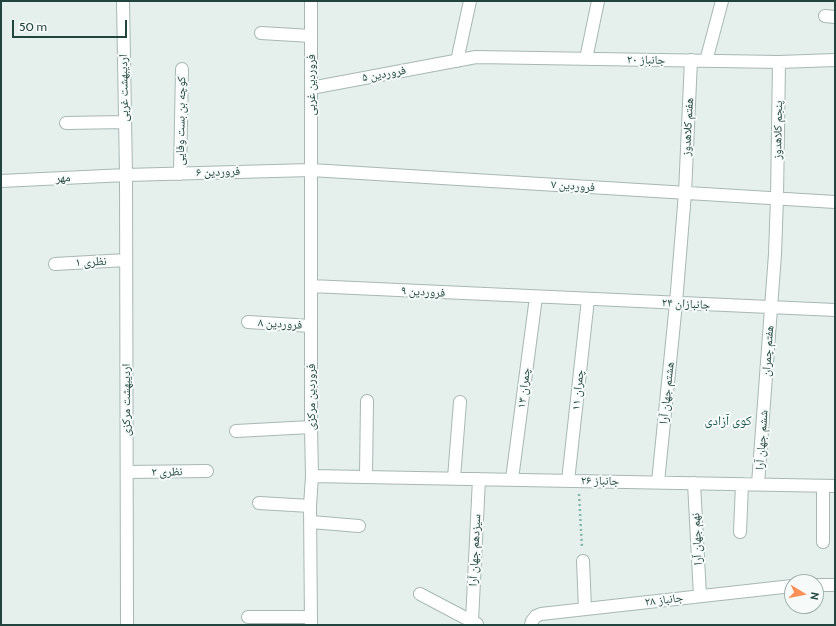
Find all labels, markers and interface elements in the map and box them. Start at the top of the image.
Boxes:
scale bar [14,12,129,38]
text: 50 m [19,19,47,34]
street label: ۲۰ جانباز [627,52,665,68]
street label: اردیبهشت غربی [116,54,132,122]
street label: فروردین غربی [304,54,318,116]
street label: فروردین ۵ [361,63,407,85]
street label: کوچه بن بست وفایی [173,76,189,166]
street label: هفتم کلاهدوز [679,97,697,157]
street label: پنجم کلاهدوز [770,100,786,160]
street label: فروردین ۶ [196,164,240,180]
street label: مهر [55,170,71,186]
street label: فروردین ۷ [550,177,596,195]
street label: نظری ۱ [75,254,107,270]
street label: فروردین ۹ [400,284,446,300]
street label: جانبازان ۲۴ [661,296,711,312]
street label: فروردین ۸ [257,316,303,332]
street label: هفتم چمران [759,325,777,377]
street label: هشتم جهان آرا [657,361,677,425]
street label: اردیبهشت مرکزی [119,364,133,436]
street label: فروردین مرکزی [304,364,318,430]
street label: ۱۳ چمران [514,367,534,409]
street label: ۱۱ چمران [569,369,587,411]
street label: ششم جهان آرا [753,409,771,471]
district label: کوی آزادی [704,413,752,429]
street label: نظری ۲ [151,465,183,479]
street label: جانباز ۲۶ [581,473,619,489]
street label: سیزدهم جهان آرا [466,513,484,587]
street label: نهم جهان آرا [688,513,706,565]
north arrow [784,574,824,614]
street label: جانباز ۲۸ [644,591,684,609]
text: N [807,591,822,601]

